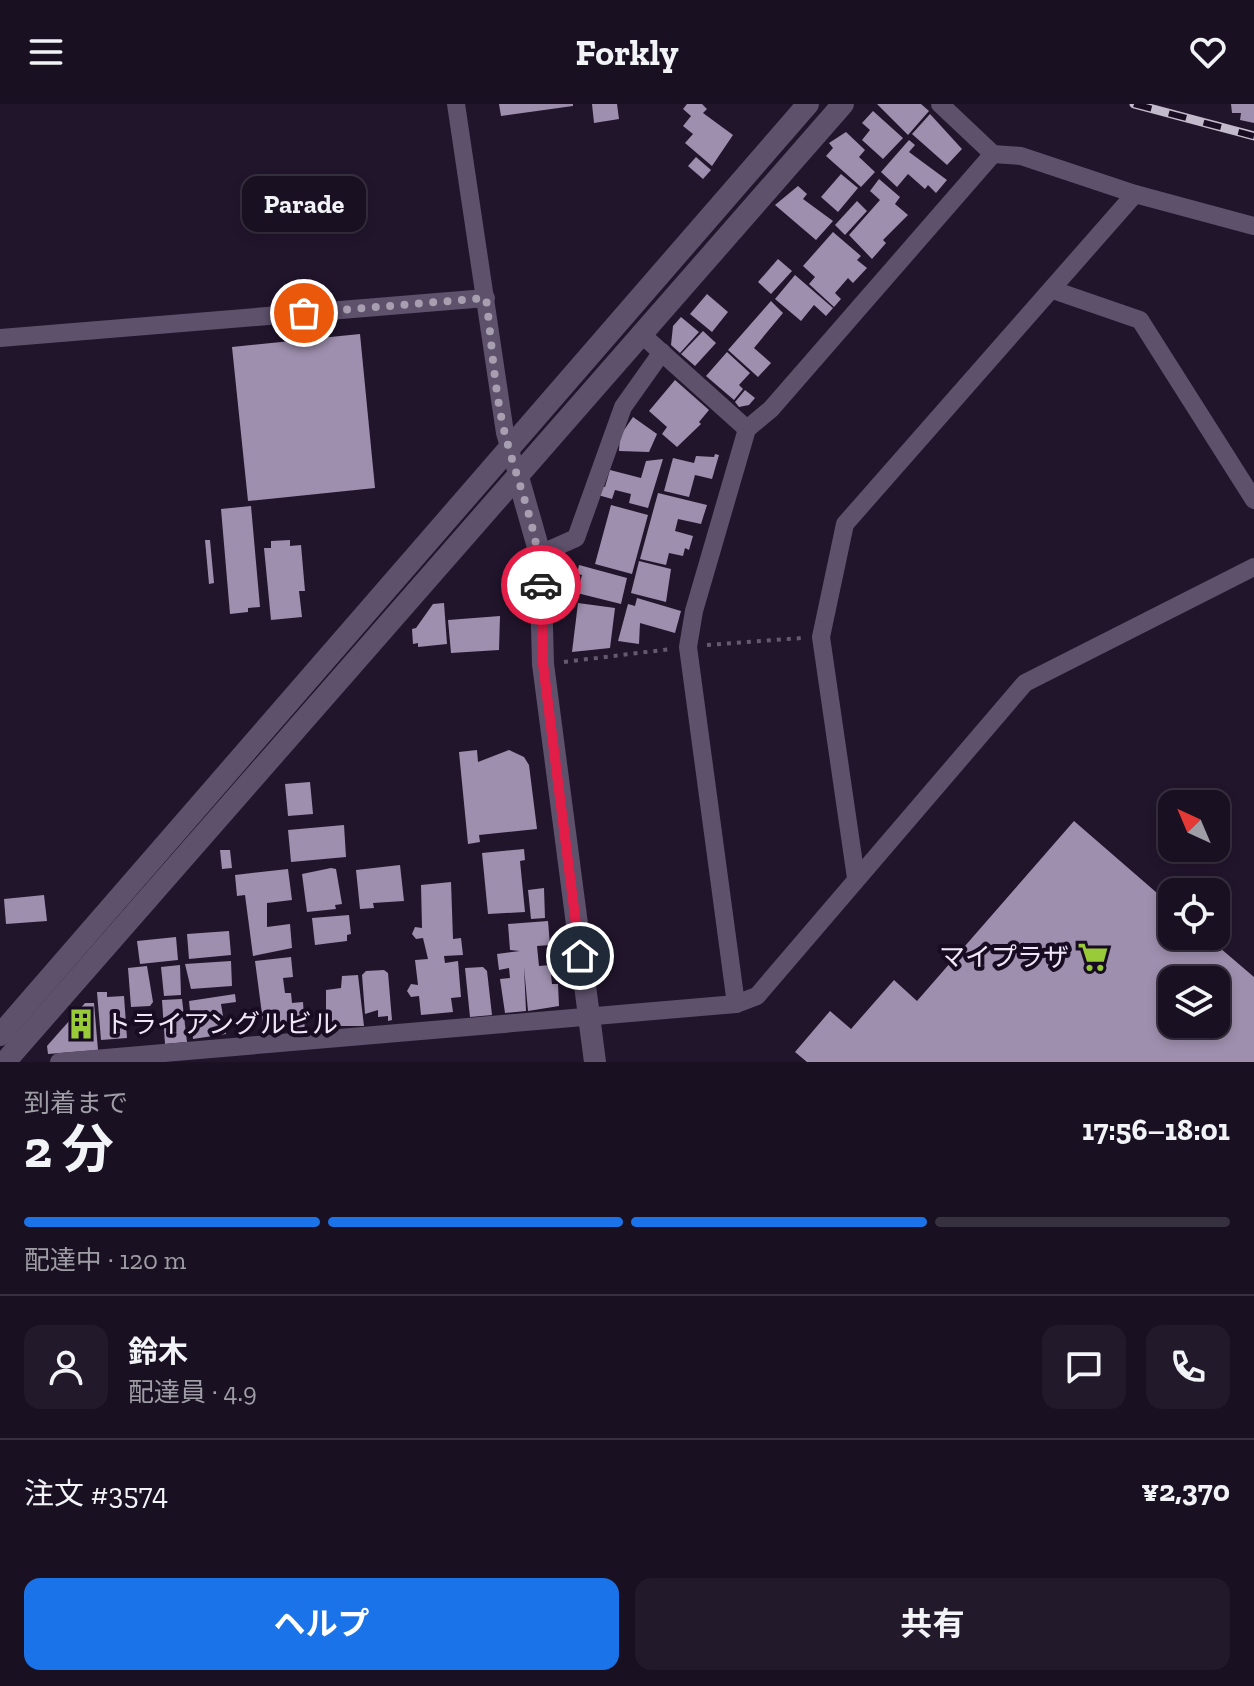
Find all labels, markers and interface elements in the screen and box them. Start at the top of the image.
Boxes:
icon: menu [24,30,68,74]
icon: heart [1186,30,1230,74]
text: Forkly [575,31,679,74]
callout: Parade [242,177,366,233]
text: Parade [264,188,344,220]
pin [270,279,338,347]
icon: bag [282,291,326,335]
courier [501,545,581,625]
icon: car [519,563,563,607]
north arrow [1158,790,1230,862]
map controls [1158,790,1230,1038]
button: locate [1158,878,1230,950]
pin [546,922,614,990]
icon: home [558,934,602,978]
supermarket icon: マイプラザ [1076,940,1110,974]
place label: マイプラザ [939,941,1069,973]
button: layers [1158,966,1230,1038]
building icon: トライアングルビル [64,1007,98,1041]
place label: トライアングルビル [105,1008,338,1040]
text: 到着まで [24,1087,128,1119]
text: 17:56–18:01 [1082,1112,1230,1148]
text: 2 分 [24,1118,114,1180]
text: 配達中 · 120 m [24,1244,186,1276]
button: person [24,1325,108,1409]
button: chat [1042,1325,1126,1409]
button: phone [1146,1325,1230,1409]
text: 鈴木 [128,1334,188,1370]
text: 配達員 · 4.9 [128,1376,257,1408]
text: ¥2,370 [1141,1473,1230,1509]
text: 注文 #3574 [24,1476,168,1512]
button: ヘルプ [24,1578,619,1670]
button: 共有 [635,1578,1230,1670]

